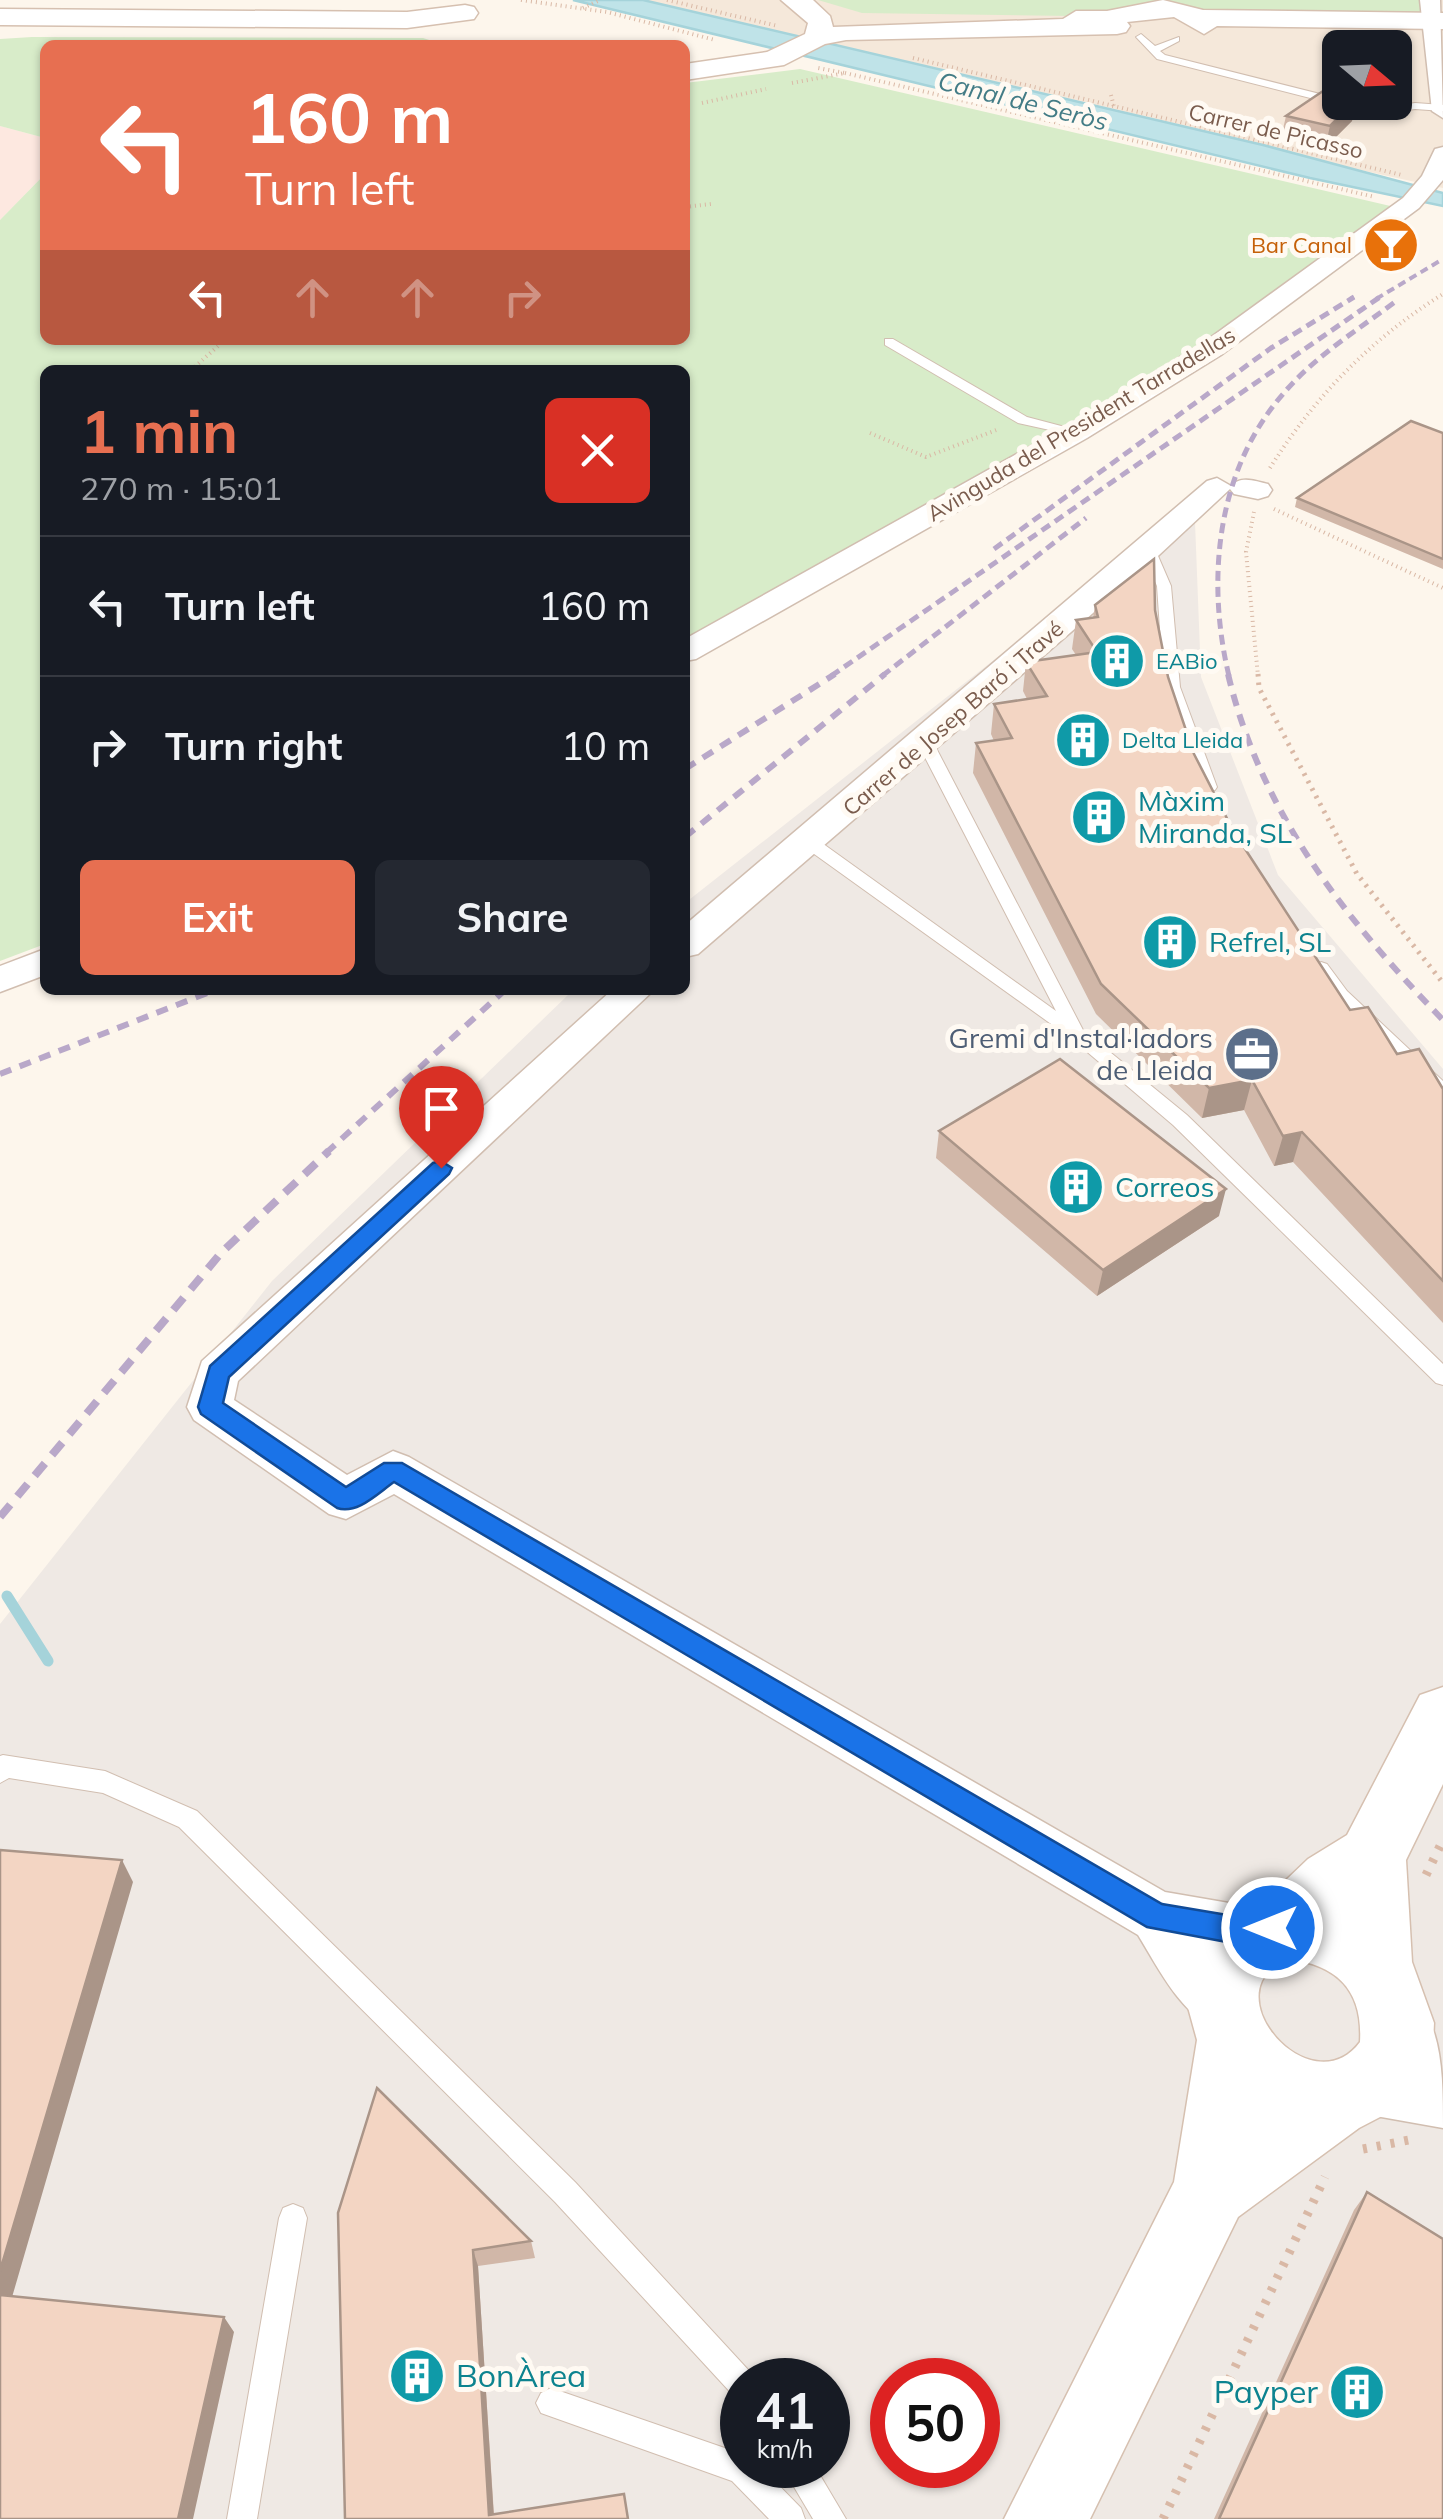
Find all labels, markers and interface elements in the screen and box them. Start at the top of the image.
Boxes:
north arrow [1322,30,1412,120]
map controls [1322,30,1412,120]
water label: Canal de Seròs [935,64,1111,137]
text: 160 m [245,73,453,161]
icon: left [80,80,210,210]
street label: Carrer de Picasso [1186,97,1366,165]
text: Turn left [245,160,414,216]
bar icon: Bar Canal [1361,215,1421,275]
place label: Bar Canal [1251,231,1352,259]
icon: left [180,270,235,325]
icon: ahead [285,270,340,325]
icon: ahead [390,270,445,325]
icon: right [495,270,550,325]
street label: Avinguda del President Tarradellas [922,321,1240,527]
text: 1 min [80,393,238,468]
button: close [545,398,650,503]
text: 270 m · 15:01 [80,468,282,508]
icon: left [80,579,135,634]
text: Turn left [165,582,315,630]
text: 160 m [538,582,650,630]
street label: Carrer de Josep Baró i Travé [837,615,1069,821]
building icon: EABio [1087,631,1147,691]
place label: EABio [1156,647,1218,675]
building icon: Delta Lleida [1053,710,1113,770]
icon: right [80,719,135,774]
text: Turn right [165,722,342,770]
text: 10 m [561,722,650,770]
place label: Delta Lleida [1122,726,1243,754]
place label: Màxim Miranda, SL [1138,783,1292,850]
building icon: Màxim Miranda, SL [1069,787,1129,847]
button: Exit [80,860,355,975]
button: Share [375,860,650,975]
building icon: Refrel, SL [1140,912,1200,972]
place label: Refrel, SL [1209,924,1331,959]
place label: Gremi d'Instal·ladors de Lleida [948,1020,1213,1087]
office icon: Gremi d'Instal·ladors de Lleida [1222,1024,1282,1084]
pin [399,1066,484,1169]
icon: arrive [414,1081,469,1136]
building icon: Correos [1046,1157,1106,1217]
place label: Correos [1115,1169,1214,1204]
position arrow [1220,1876,1324,1980]
building icon: BonÀrea [387,2346,447,2406]
place label: BonÀrea [456,2355,586,2395]
speed limit sign: 50 [870,2358,1000,2488]
building icon: Payper [1327,2362,1387,2422]
place label: Payper [1214,2371,1318,2411]
text: 41 [755,2379,815,2442]
text: km/h [757,2433,813,2464]

